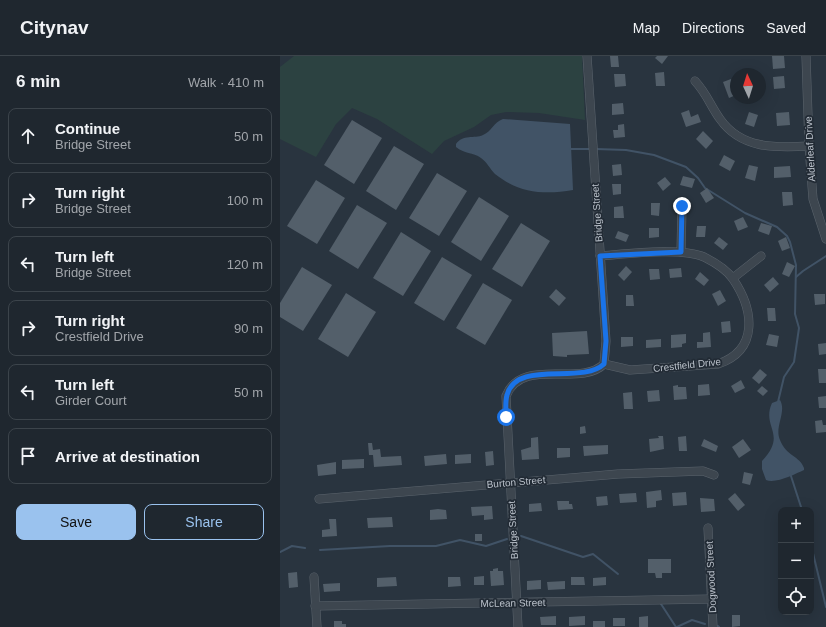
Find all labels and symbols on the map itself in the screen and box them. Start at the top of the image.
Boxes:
north arrow [730,68,766,104]
street label: Alderleaf Drive [803,116,817,182]
street label: Bridge Street [589,183,605,243]
route end [673,197,691,215]
street label: Crestfield Drive [652,356,722,374]
route start [497,408,515,426]
street label: Burton Street [486,474,546,490]
street label: Bridge Street [506,500,520,559]
street label: Dogwood Street [704,541,718,613]
street label: McLean Street [480,597,546,609]

